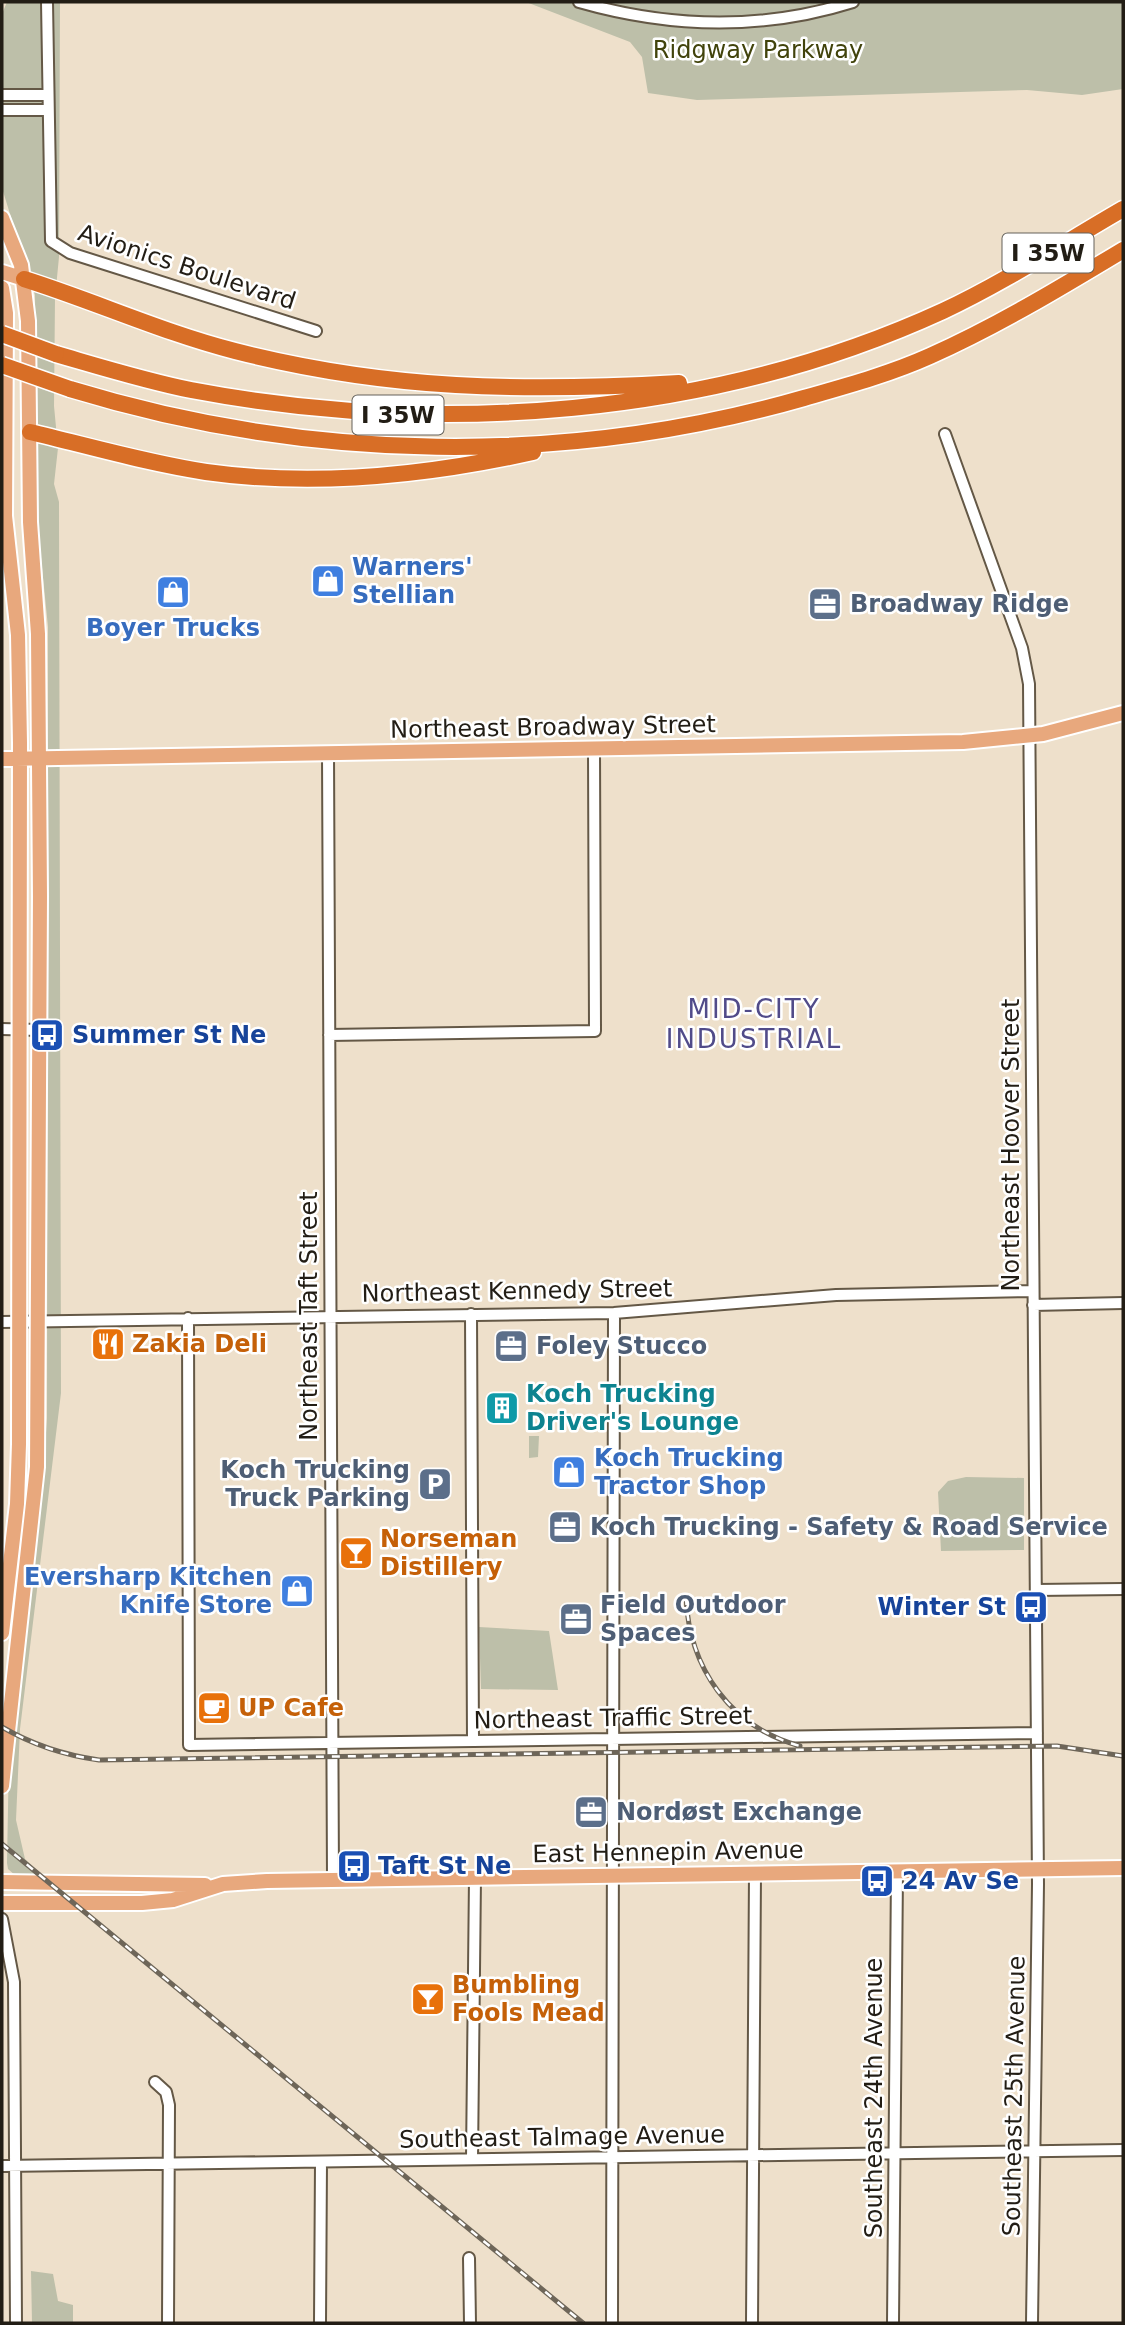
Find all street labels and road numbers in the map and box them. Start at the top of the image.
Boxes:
street label: Avionics Boulevard [75,219,299,315]
road number: I 35W [1002,234,1094,272]
road number: I 35W [352,396,444,434]
street label: Northeast Broadway Street [390,710,716,744]
street label: Northeast Hoover Street [997,999,1025,1291]
street label: Northeast Taft Street [295,1191,323,1441]
street label: Northeast Kennedy Street [361,1274,673,1308]
street label: Northeast Traffic Street [473,1702,753,1734]
street label: East Hennepin Avenue [532,1836,804,1868]
street label: Southeast 25th Avenue [998,1955,1030,2237]
street label: Southeast 24th Avenue [860,1958,888,2238]
street label: Southeast Talmage Avenue [399,2120,725,2154]

